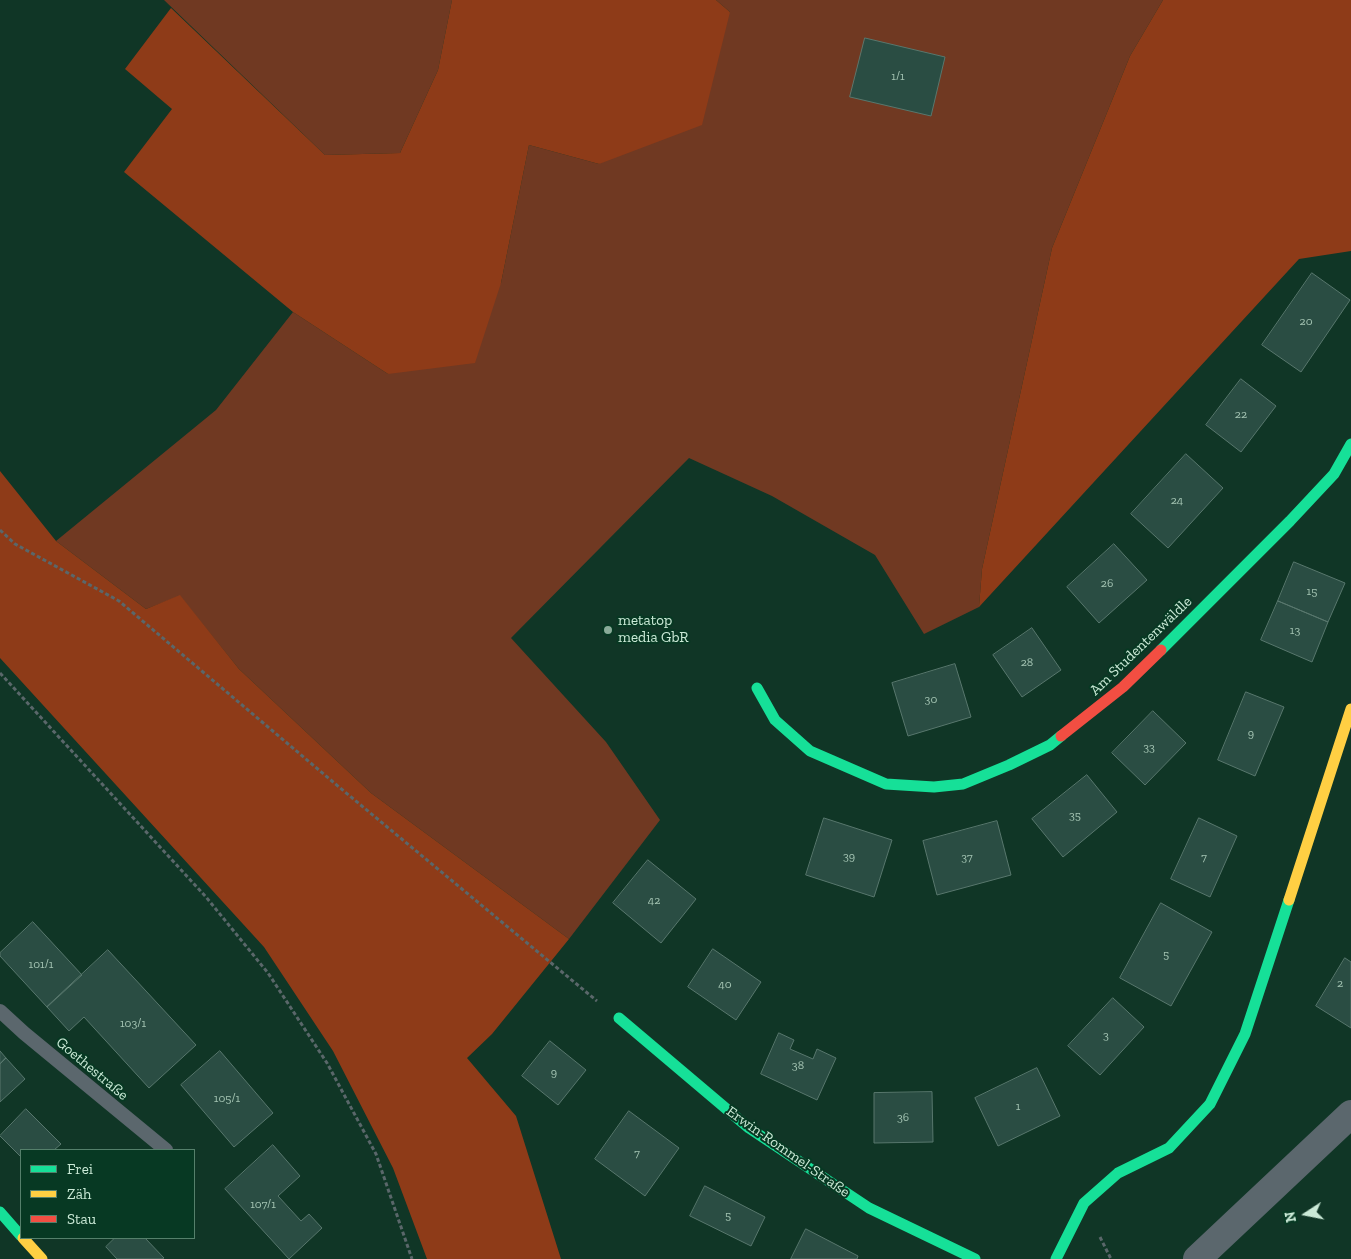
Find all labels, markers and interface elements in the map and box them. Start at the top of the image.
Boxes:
house number: 1/1 [891,70,905,84]
house number: 20 [1299,315,1313,329]
house number: 22 [1235,408,1247,422]
house number: 24 [1171,494,1183,508]
house number: 26 [1101,577,1113,591]
house number: 15 [1307,585,1317,599]
street label: Am Studentenwäldle [1086,593,1196,699]
place label: metatop media GbR [618,612,688,647]
marker: metatop media GbR [602,624,614,636]
house number: 13 [1290,624,1300,638]
house number: 28 [1021,656,1033,670]
house number: 30 [925,693,937,707]
house number: 9 [1248,727,1254,741]
house number: 33 [1143,741,1155,755]
house number: 35 [1069,809,1081,823]
house number: 39 [843,850,855,864]
house number: 37 [961,851,973,865]
house number: 7 [1201,851,1207,865]
house number: 42 [648,894,660,908]
house number: 5 [1163,948,1169,962]
house number: 101/1 [29,958,53,972]
house number: 2 [1337,977,1343,991]
house number: 40 [718,978,732,992]
house number: 103/1 [120,1017,146,1031]
house number: 3 [1103,1029,1109,1043]
street label: Goethestraße [52,1034,132,1104]
house number: 38 [792,1059,804,1073]
house number: 9 [551,1066,557,1080]
house number: 105/1 [214,1092,240,1106]
house number: 1 [1016,1100,1020,1114]
street label: Erwin-Rommel-Straße [723,1103,853,1201]
house number: 36 [897,1111,909,1125]
house number: 7 [634,1147,640,1161]
legend [20,1149,195,1239]
text: Frei [67,1160,93,1178]
text: Zäh [67,1185,91,1203]
north arrow [1281,1189,1331,1239]
house number: 107/1 [250,1198,276,1212]
house number: 5 [725,1209,731,1223]
text: Stau [67,1210,96,1228]
text: N [1281,1210,1300,1224]

